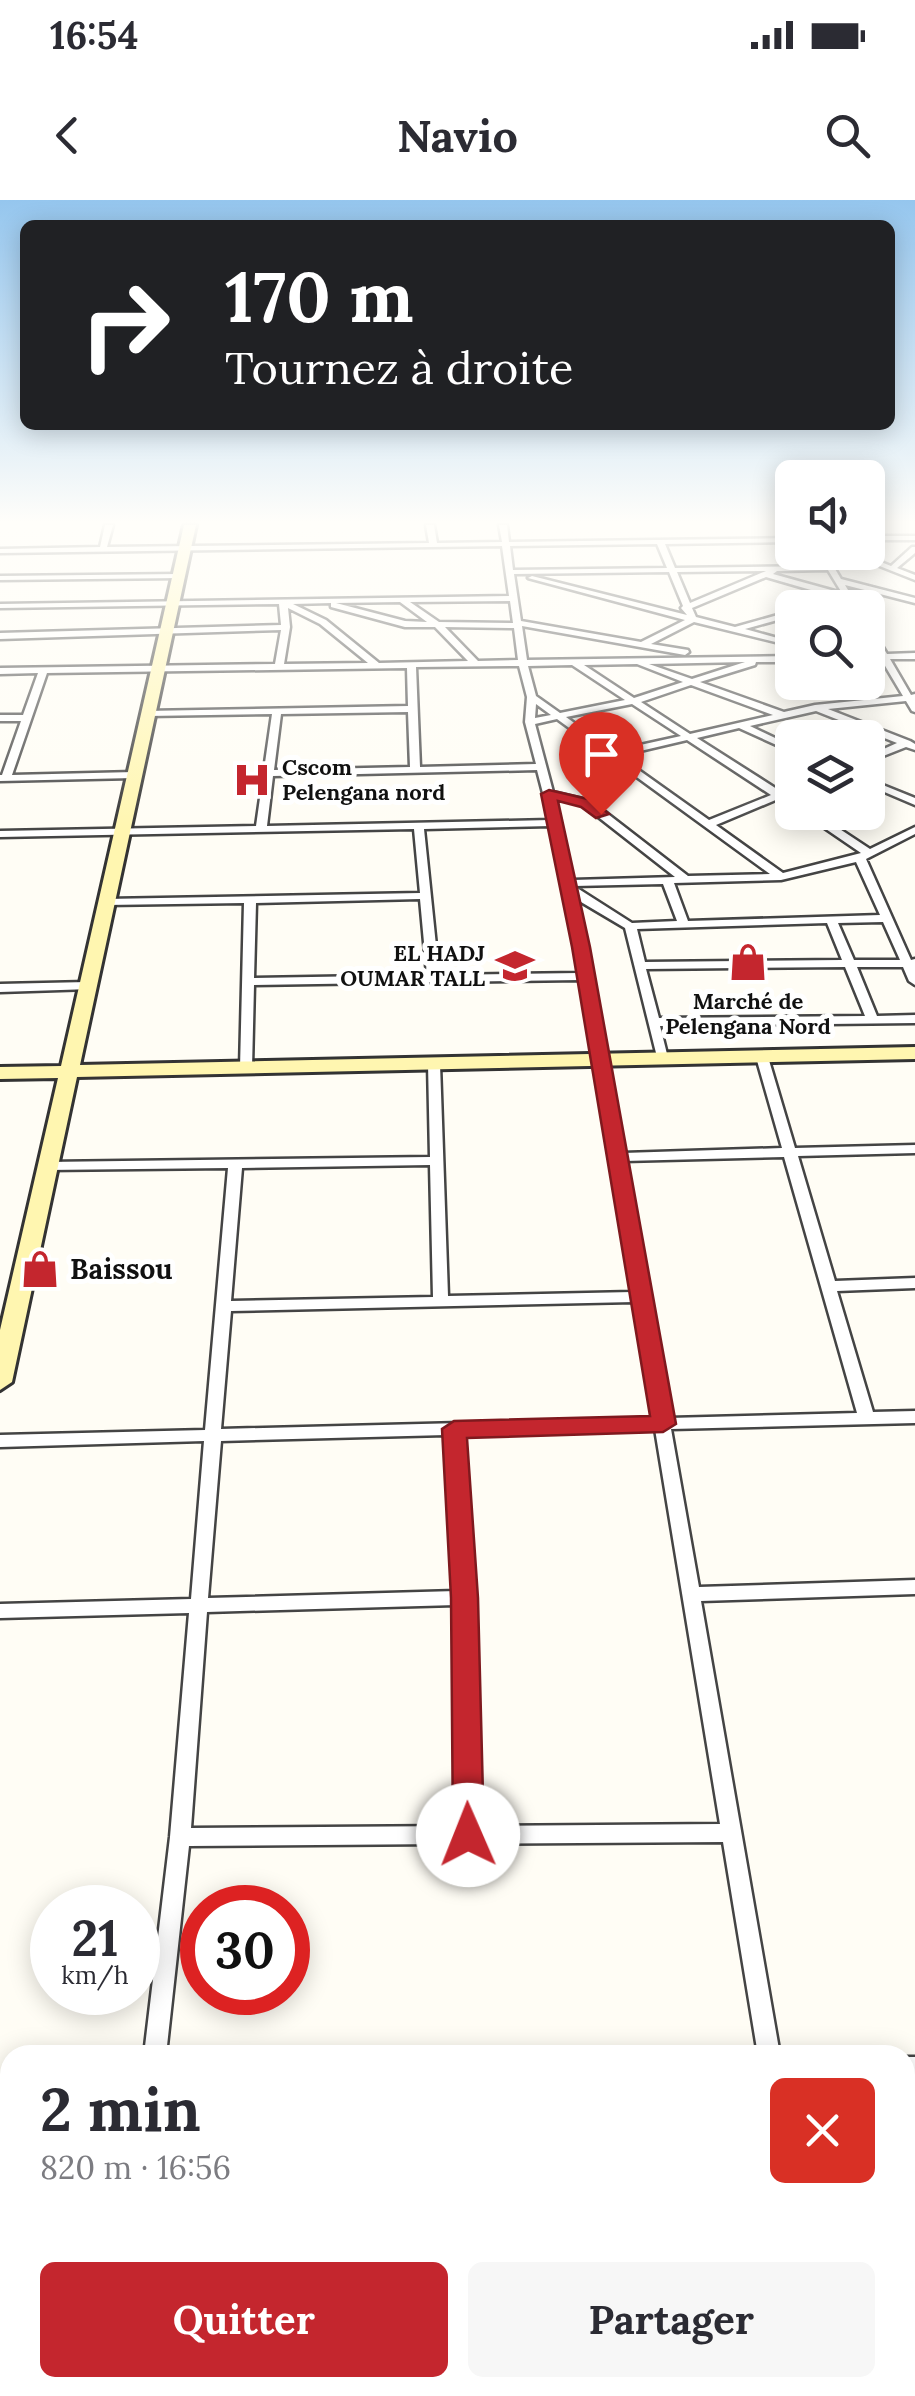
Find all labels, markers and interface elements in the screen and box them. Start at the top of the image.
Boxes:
text: 16:54 [50,11,139,59]
text: Navio [397,107,518,164]
icon: back [40,108,95,163]
icon: search [820,108,875,163]
text: 170 m [225,252,414,341]
icon: right [60,260,190,390]
text: Tournez à droite [225,339,573,396]
map controls [775,460,885,830]
button: sound [775,460,885,570]
button: search [775,590,885,700]
pin [559,712,644,815]
button: layers [775,720,885,830]
icon: arrive [574,727,629,782]
place label: Cscom Pelengana nord [282,753,445,806]
hospital icon: Cscom Pelengana nord [231,759,273,801]
place label: EL HADJ OUMAR TALL [340,939,485,992]
shop icon: Marché de Pelengana Nord [727,941,769,983]
school or university icon: EL HADJ OUMAR TALL [494,945,536,987]
place label: Marché de Pelengana Nord [665,987,831,1040]
shop icon: Baissou [19,1248,61,1290]
place label: Baissou [70,1251,173,1287]
position arrow [416,1783,520,1887]
speed limit sign: 30 [180,1885,310,2015]
text: 21 [72,1906,118,1970]
text: km/h [61,1959,129,1991]
text: 2 min [40,2071,201,2147]
button: close [770,2078,875,2183]
text: 820 m · 16:56 [40,2147,231,2188]
button: Quitter [40,2262,448,2377]
button: Partager [468,2262,875,2377]

